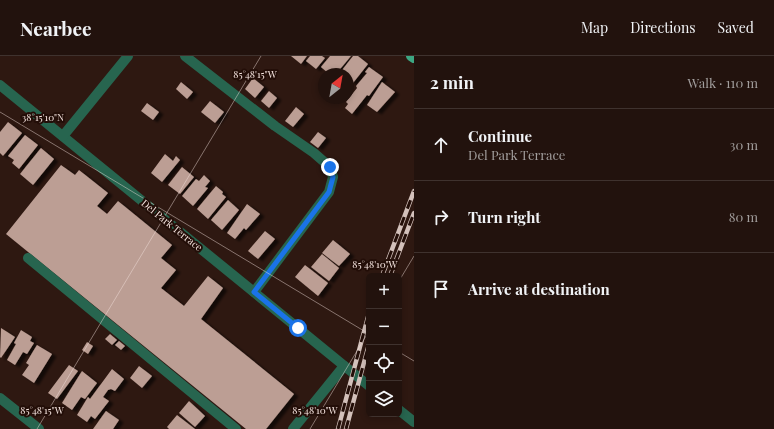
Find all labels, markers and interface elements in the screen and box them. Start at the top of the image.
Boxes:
text: Nearbee [20,15,92,41]
text: Map [581,18,608,37]
text: Directions [630,18,696,37]
text: Saved [718,18,754,37]
text: 85°48'15"W [233,67,278,81]
north arrow [318,68,354,104]
text: 2 min [430,71,474,93]
text: Walk · 110 m [688,74,758,91]
text: 38°15'10"N [22,110,64,124]
text: Continue [468,126,532,146]
icon: ahead [430,134,452,156]
text: 30 m [730,136,758,153]
text: Del Park Terrace [468,146,565,163]
route end [321,158,339,176]
street label: Del Park Terrace [138,196,206,254]
icon: right [430,206,452,228]
text: Turn right [468,207,541,227]
text: 80 m [729,208,758,225]
text: 85°48'10"W [352,257,399,271]
map controls [366,273,402,417]
button: + [366,273,402,309]
icon: arrive [430,278,452,300]
text: Arrive at destination [468,279,610,299]
button: − [366,309,402,345]
route start [289,319,307,337]
button: locate [366,345,402,381]
button: layers [366,381,402,417]
text: 85°48'15"W [20,403,65,417]
text: 85°48'10"W [292,403,339,417]

